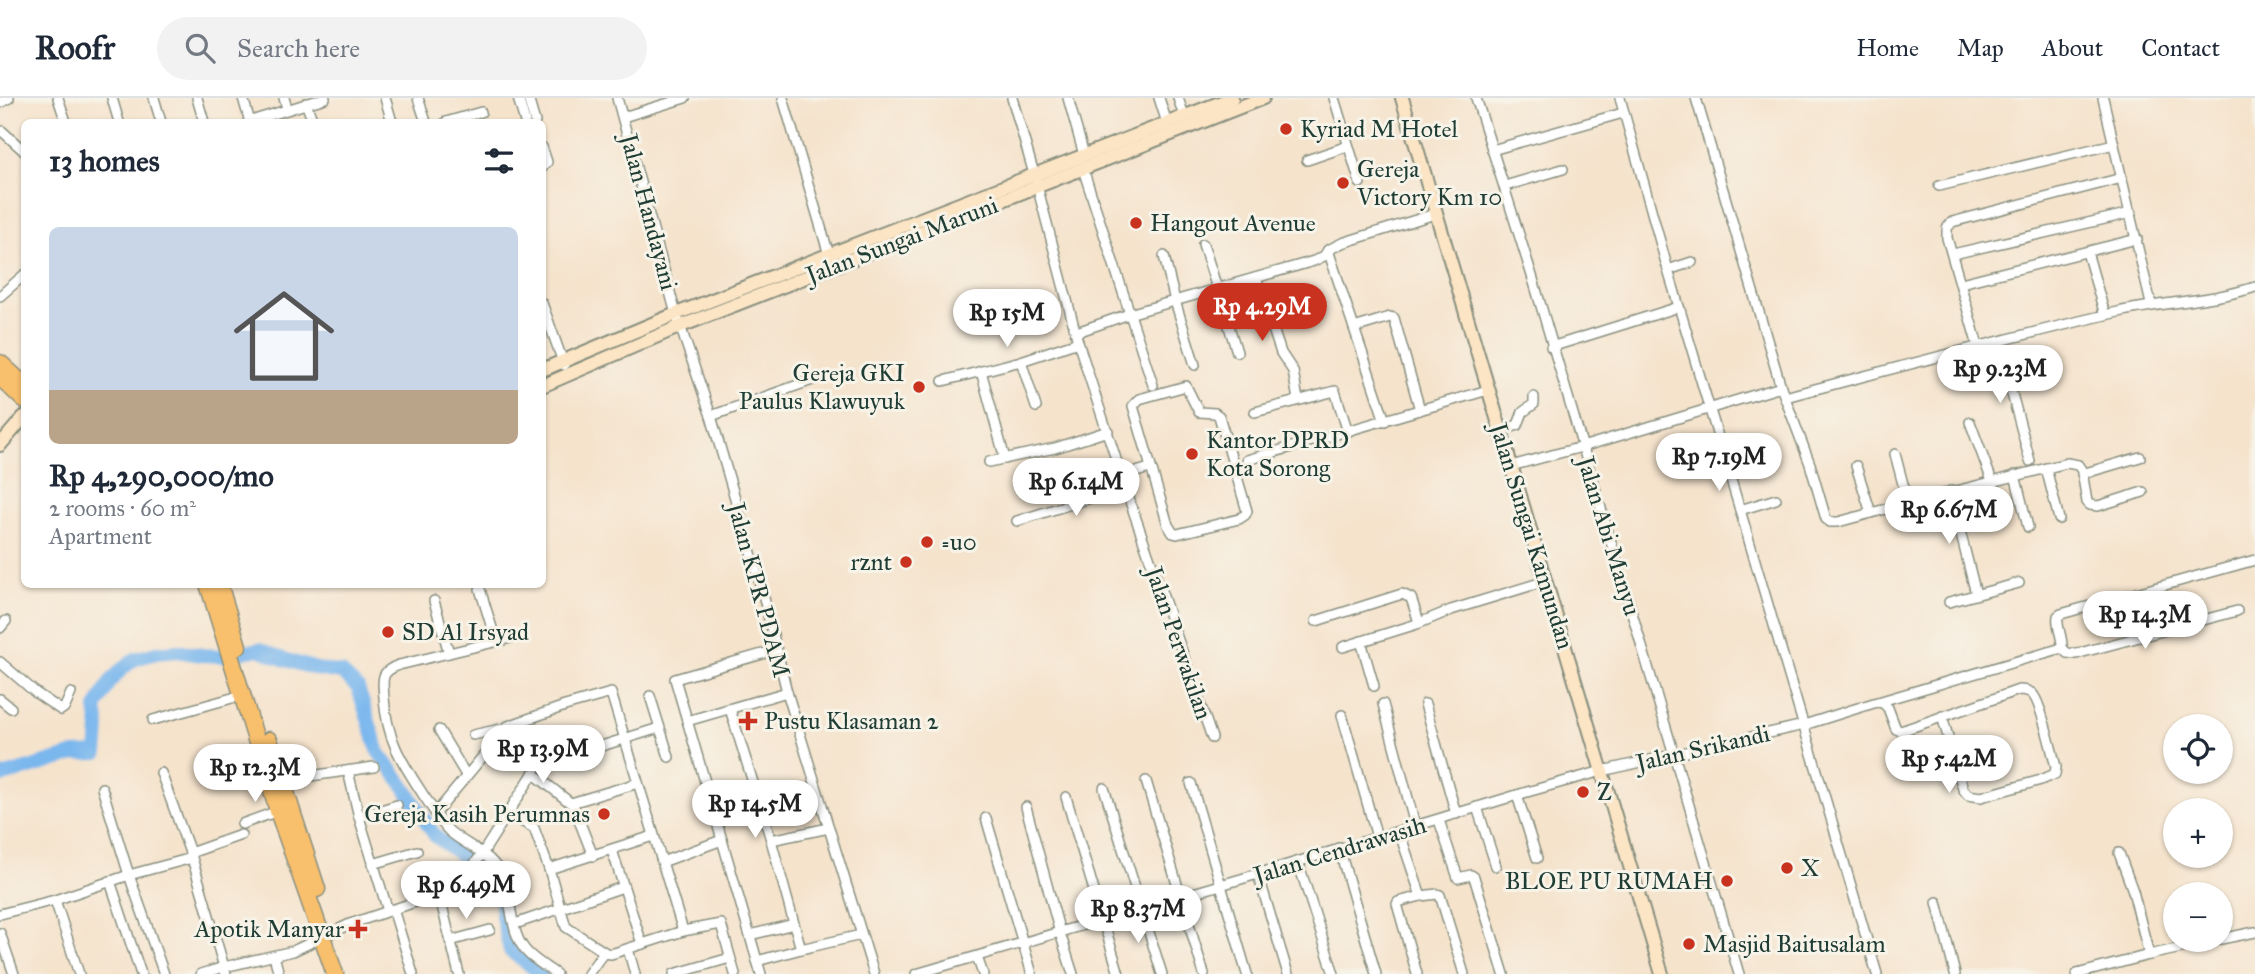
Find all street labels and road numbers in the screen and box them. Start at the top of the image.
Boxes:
street label: Jalan Handayani [613,128,684,294]
street label: Jalan Sungai Maruni [799,189,1003,291]
street label: Jalan Sungai Kamundan [1482,416,1581,653]
street label: Jalan Abi Manyu [1570,450,1648,619]
street label: Jalan KPR PDAM [720,496,797,681]
street label: Jalan Perwakilan [1138,560,1219,723]
street label: Jalan Srikandi [1630,718,1773,779]
street label: Jalan Cendrawasih [1247,810,1430,891]

